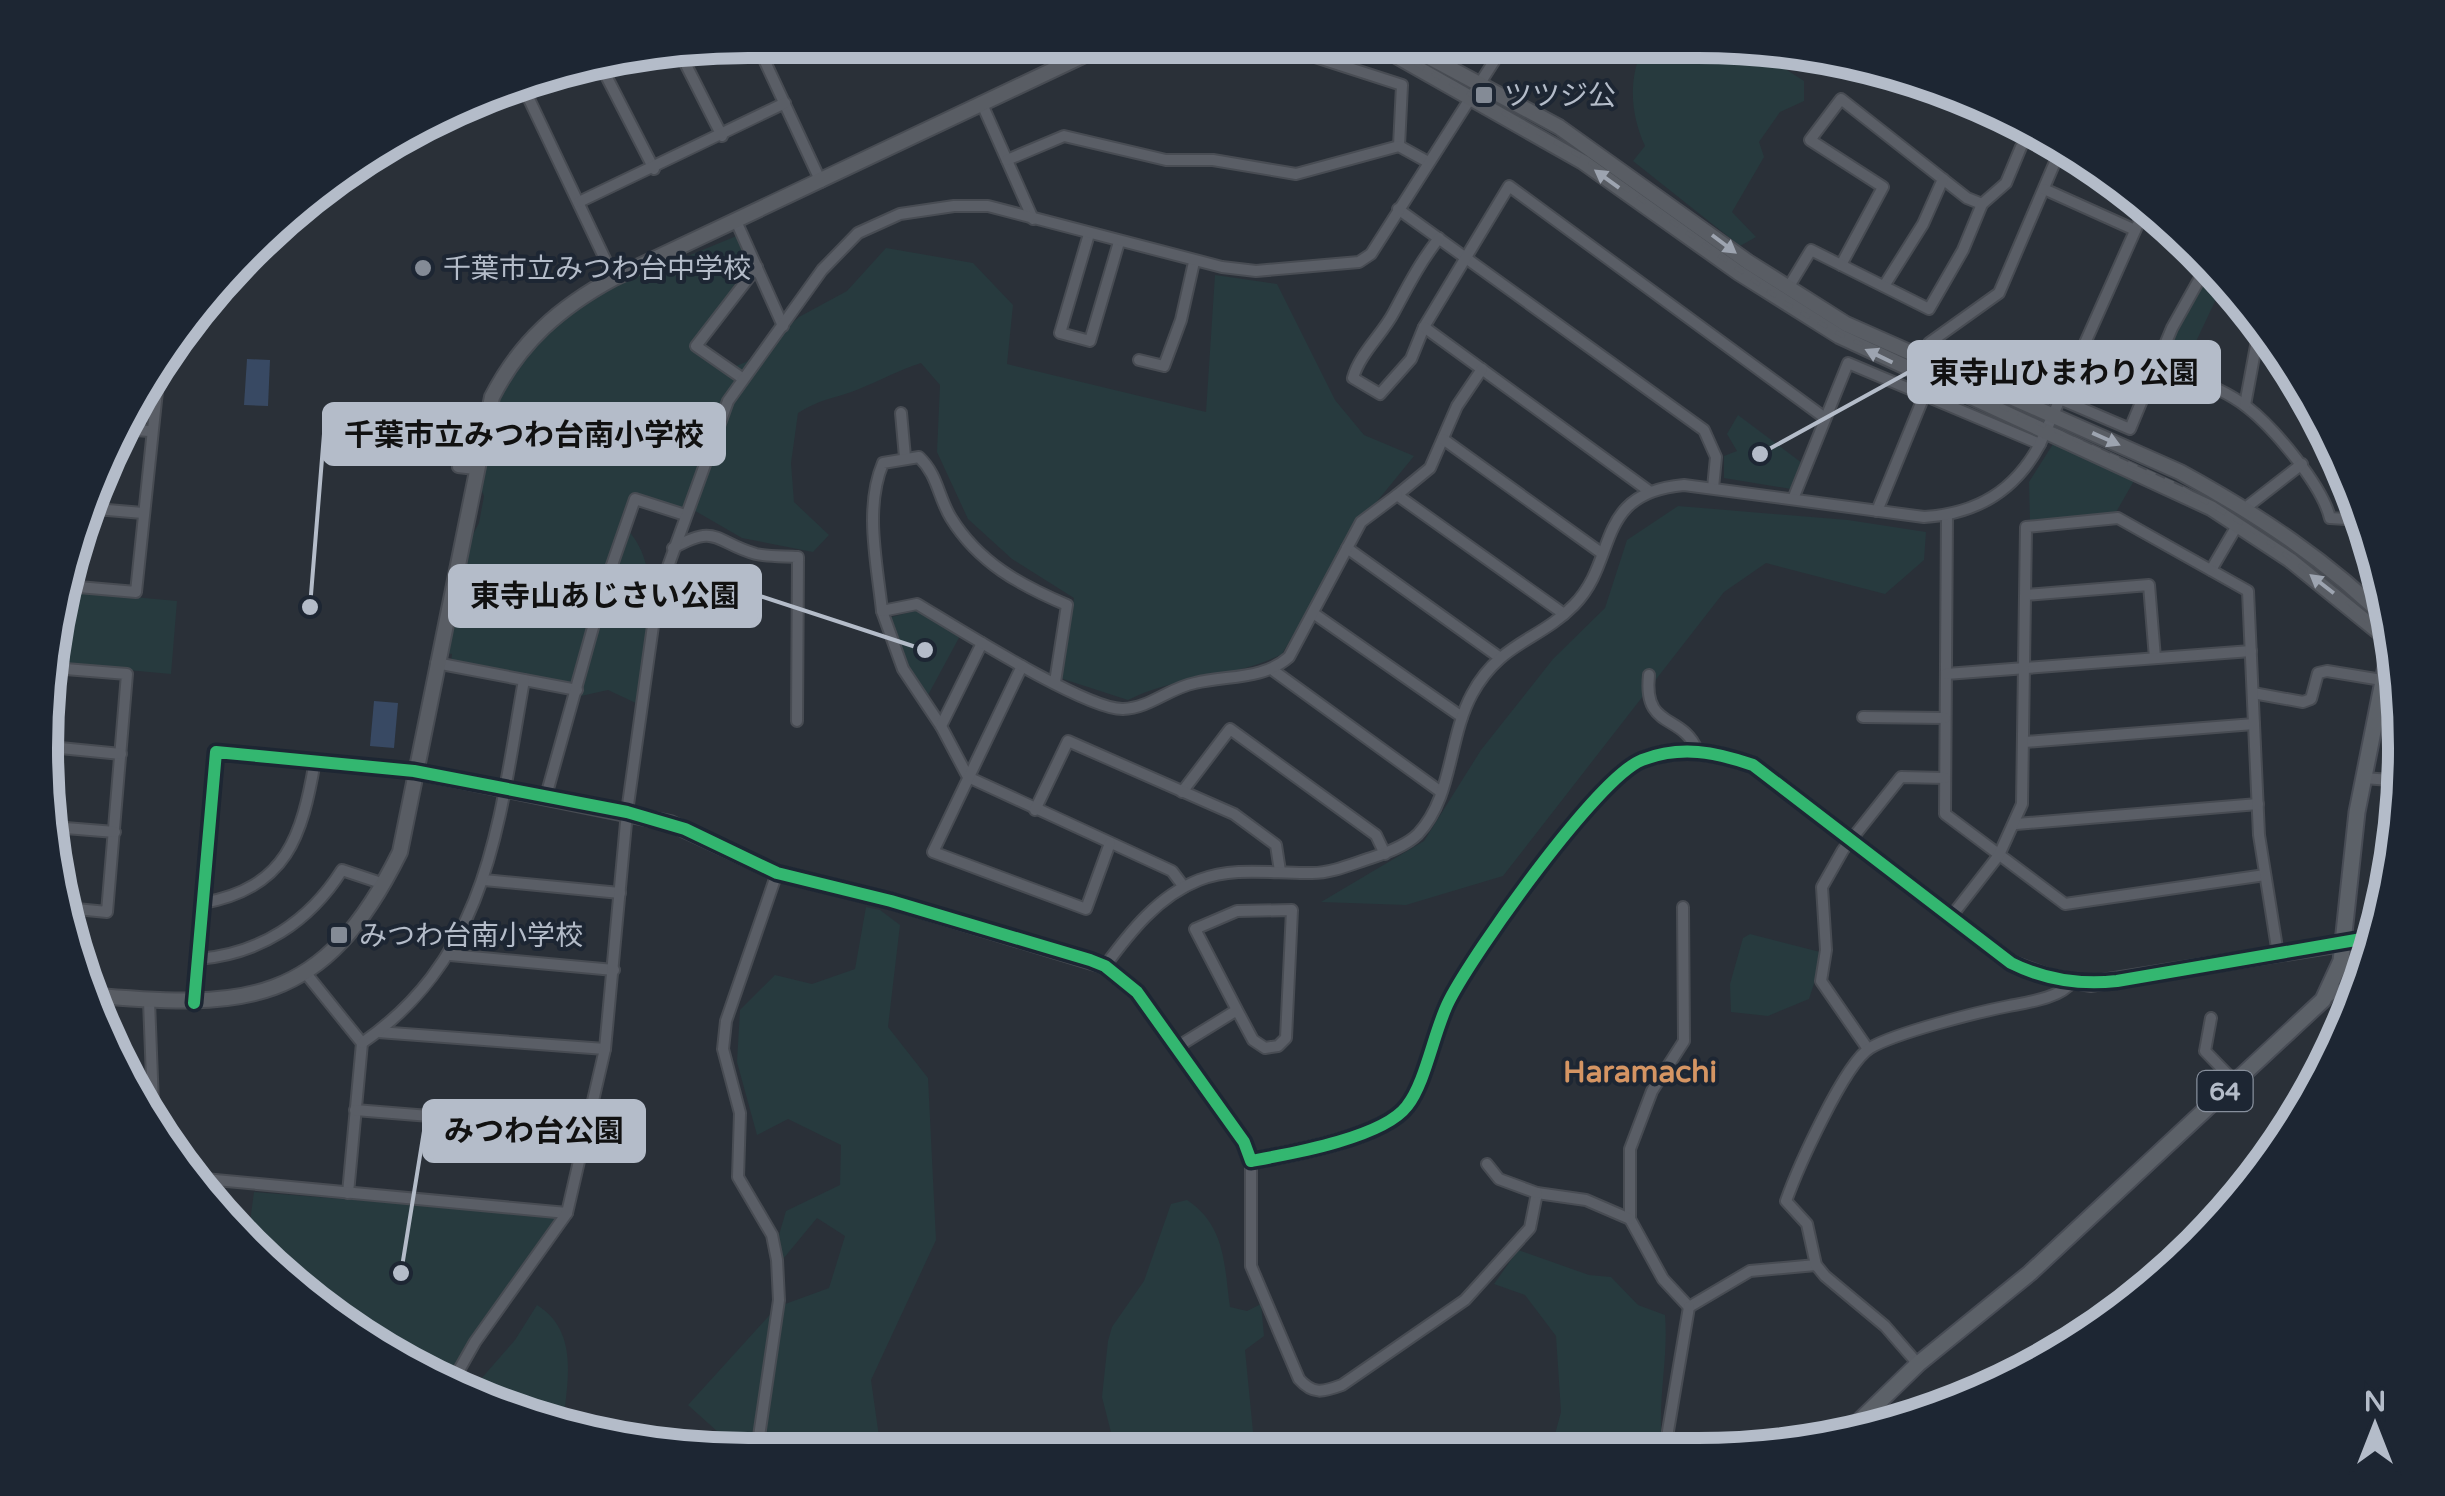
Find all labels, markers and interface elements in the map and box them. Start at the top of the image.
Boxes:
place label: ツツジ公 [1504,79,1616,113]
marker: ツツジ公 [1473,84,1495,106]
one-way arrow [1594,170,1620,189]
one-way arrow [1711,234,1737,253]
place label: 千葉市立みつわ台中学校 [443,252,751,286]
marker: 千葉市立みつわ台中学校 [412,257,434,279]
callout: 東寺山ひまわり公園 [1909,342,2219,402]
one-way arrow [1864,348,1893,365]
text: 東寺山ひまわり公園 [1929,355,2199,392]
callout: 千葉市立みつわ台南小学校 [324,404,724,464]
text: 千葉市立みつわ台南小学校 [344,417,704,454]
one-way arrow [2091,431,2121,447]
callout: 東寺山あじさい公園 [450,566,760,626]
one-way arrow [2309,575,2335,595]
text: 東寺山あじさい公園 [470,578,740,615]
place label: みつわ台南小学校 [359,919,583,953]
marker: みつわ台南小学校 [328,924,350,946]
district label: Haramachi [1563,1054,1717,1091]
road number: 64 [2198,1071,2252,1111]
callout: みつわ台公園 [424,1101,644,1161]
text: みつわ台公園 [444,1113,624,1150]
north arrow [2325,1376,2425,1476]
text: N [2364,1385,2386,1419]

